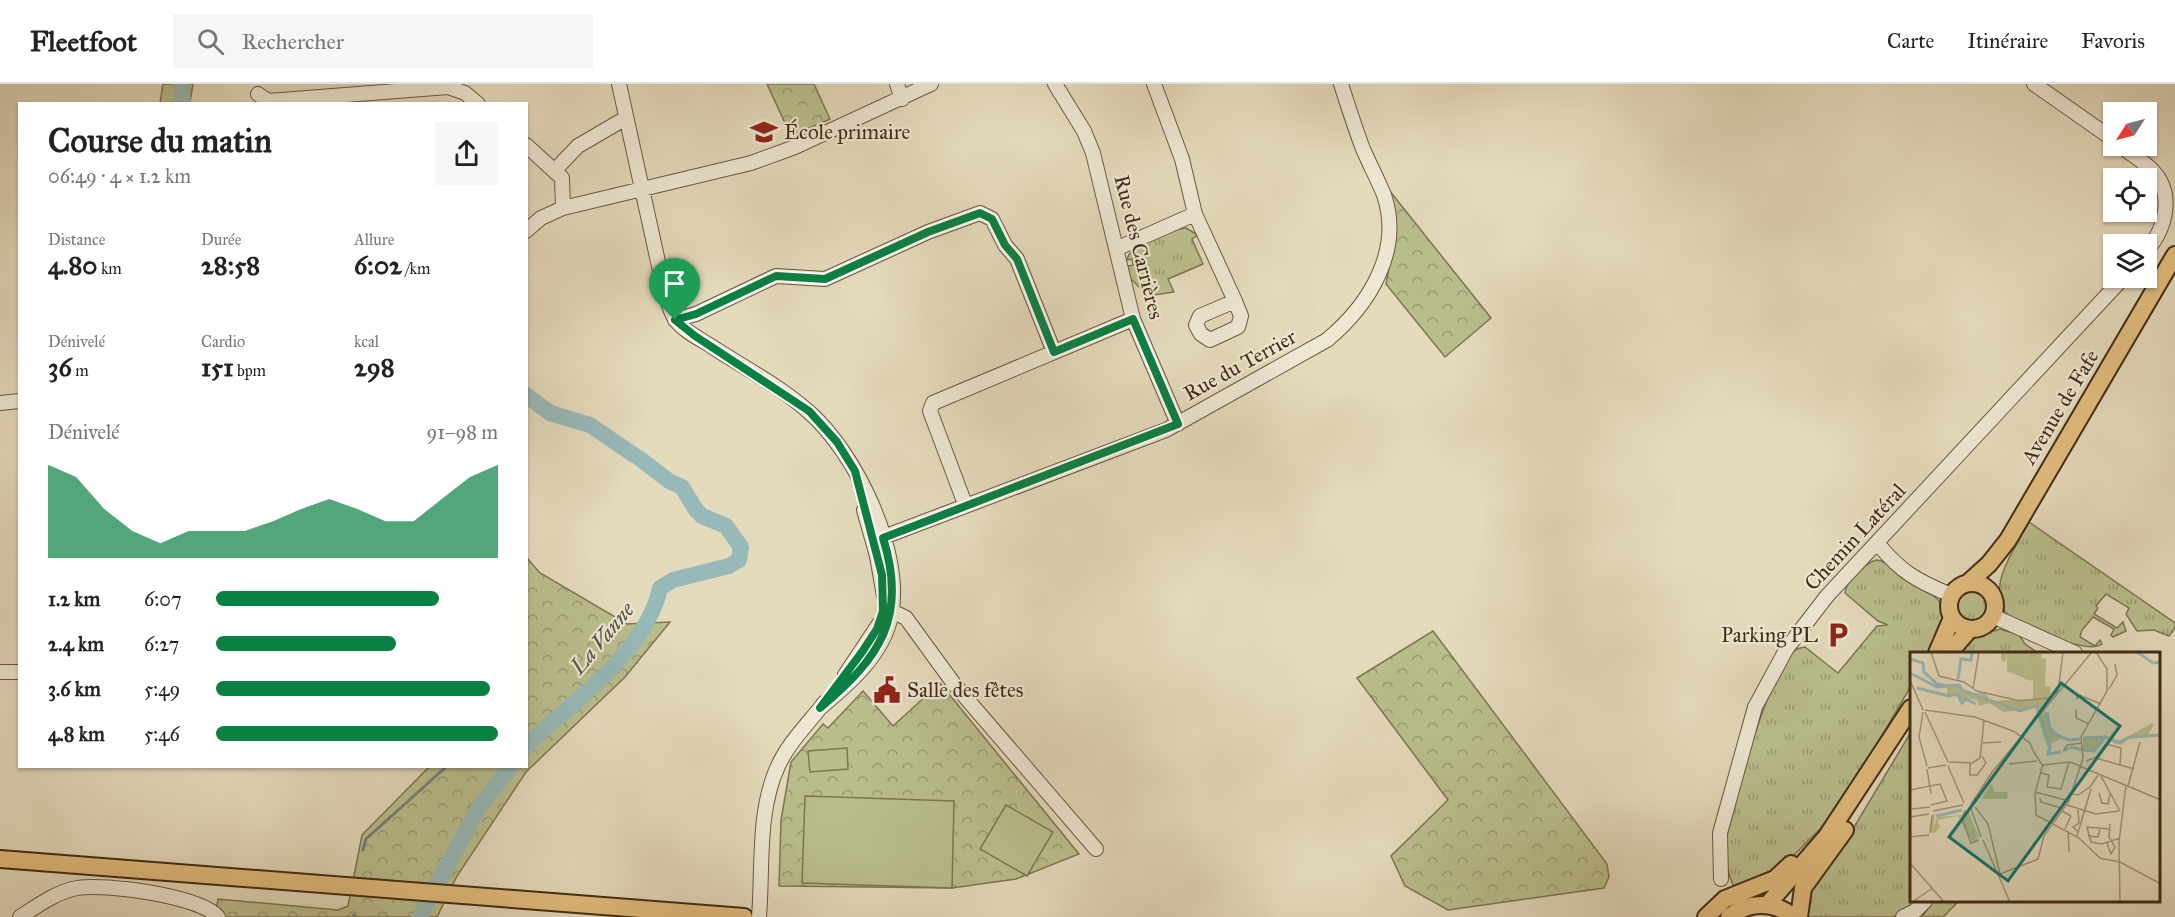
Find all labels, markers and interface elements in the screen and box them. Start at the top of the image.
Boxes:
search box [173,14,593,68]
text: Fleetfoot [30,24,137,59]
icon: search [194,25,227,58]
text: Rechercher [242,28,344,55]
text: Carte [1887,28,1934,54]
text: Itinéraire [1967,28,2048,54]
text: Favoris [2081,28,2145,54]
north arrow [2103,102,2157,156]
map controls [2103,102,2157,288]
school or university icon: École primaire [749,117,779,147]
place label: École primaire [784,118,911,145]
text: Course du matin [48,121,272,161]
button: share [435,122,498,185]
text: 06:49 · 4 × 1.2 km [48,164,191,188]
button: locate [2103,168,2157,222]
street label: Rue des Carrières [1108,172,1170,322]
text: Distance [48,230,105,249]
text: Durée [201,230,241,249]
text: Allure [354,230,394,249]
button: layers [2103,234,2157,288]
text: 4.80 [48,249,97,281]
text: 28:58 [201,249,260,281]
text: 6:02 [354,249,402,281]
pin [649,258,700,320]
text: km [97,259,122,278]
text: /km [402,259,430,278]
icon: arrive [658,267,691,300]
street label: Rue du Terrier [1179,323,1301,407]
text: Dénivelé [48,332,105,351]
text: Cardio [201,332,245,351]
text: kcal [354,332,379,351]
street label: Avenue de Fafe [2015,345,2105,470]
text: 36 [48,351,72,383]
text: 151 [201,351,233,383]
text: 298 [354,351,395,383]
text: m [72,361,89,380]
text: bpm [233,361,266,380]
text: Dénivelé [48,420,120,444]
text: 91–98 m [427,420,498,444]
street label: Chemin Latéral [1799,478,1911,596]
text: 1.2 km [48,587,100,611]
text: 6:07 [144,587,182,611]
water label: La Vanne [564,596,640,680]
parking icon: Parking PL [1823,620,1853,650]
place label: Parking PL [1721,622,1818,648]
text: 2.4 km [48,632,104,656]
text: 6:27 [144,632,179,656]
inset map [1910,652,2160,902]
public building icon: Salle des fêtes [872,675,902,705]
text: 3.6 km [48,677,101,701]
text: 5:49 [144,677,180,701]
place label: Salle des fêtes [907,677,1023,703]
text: 4.8 km [48,722,105,746]
text: 5:46 [144,722,180,746]

